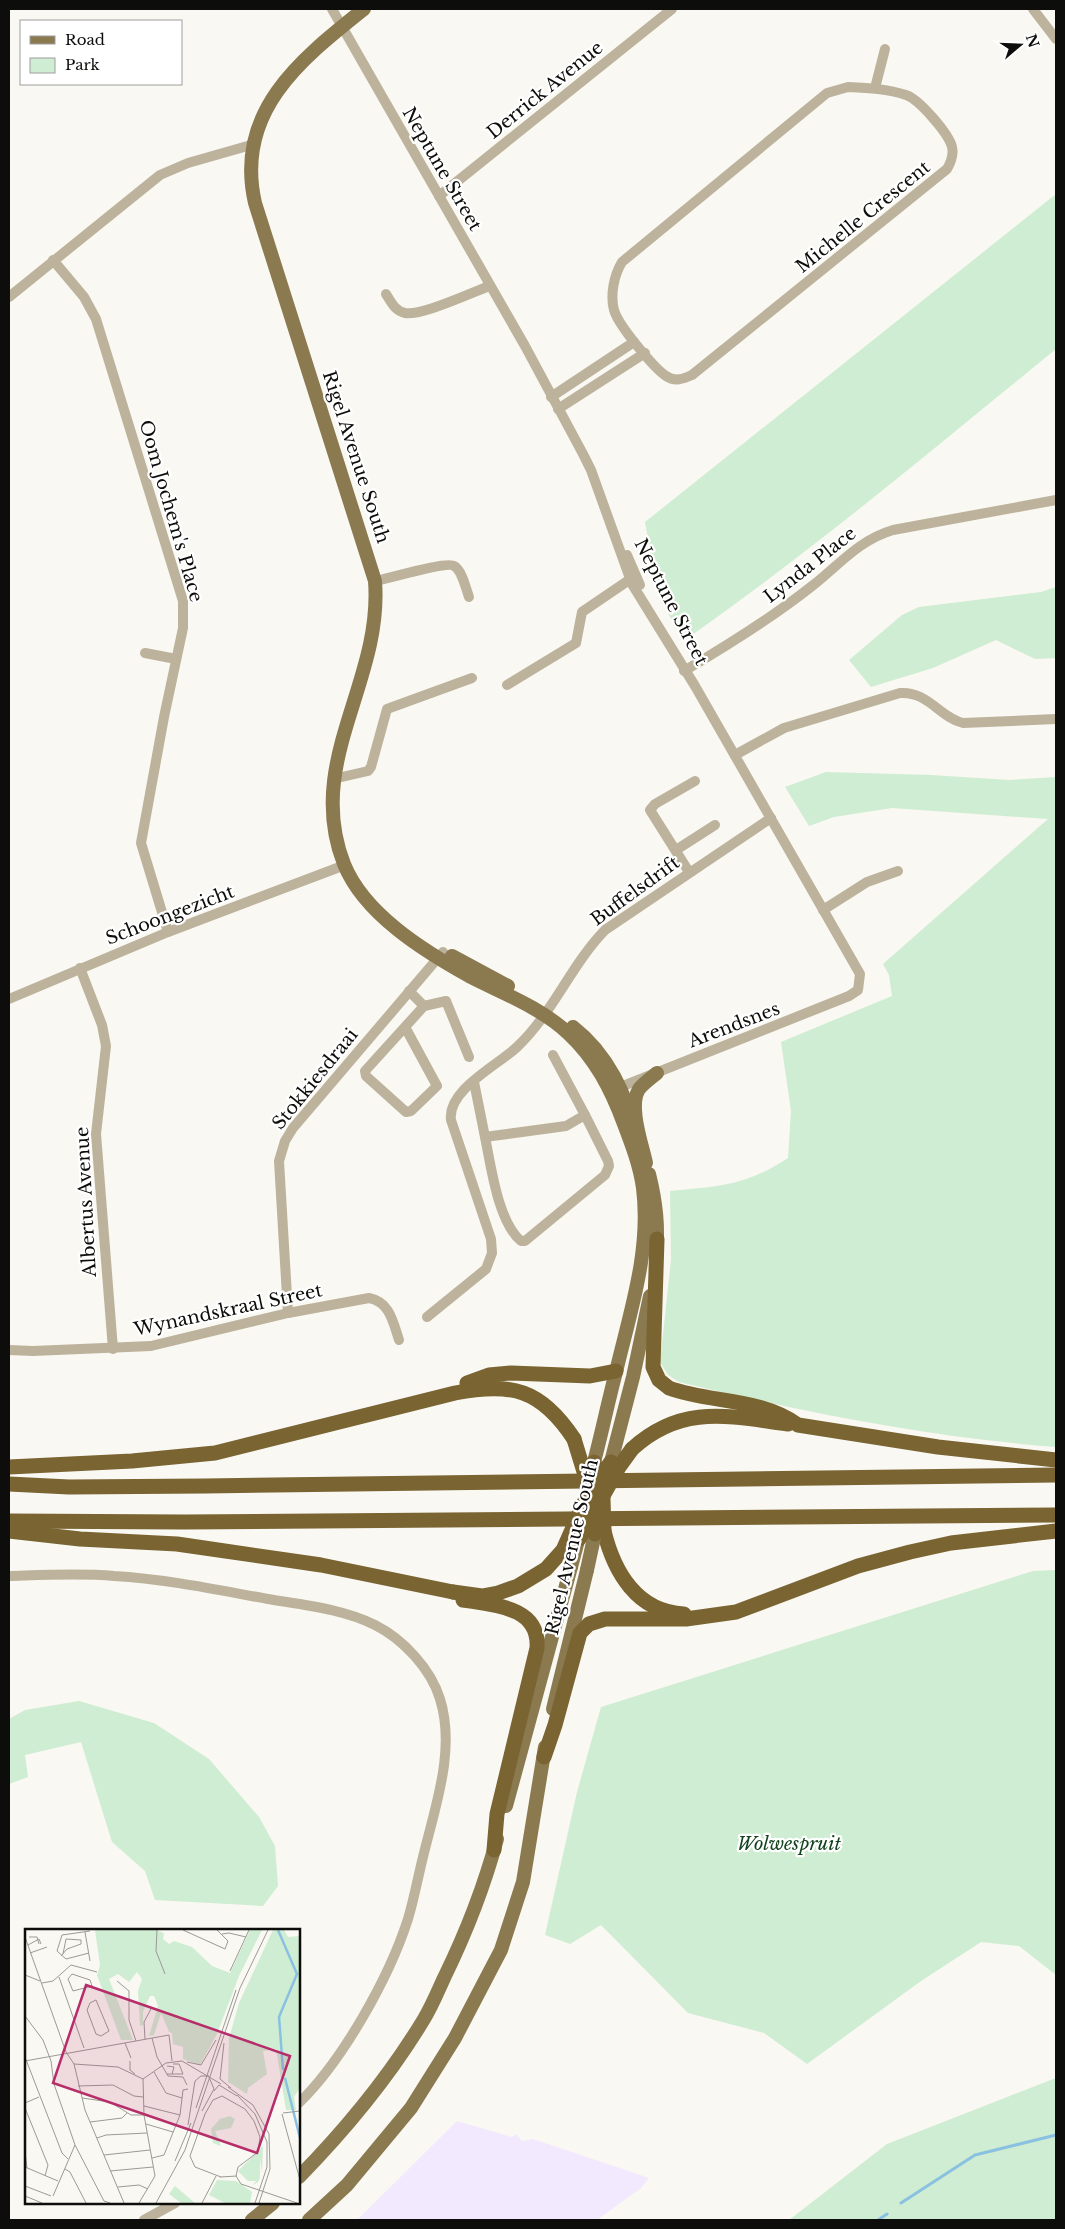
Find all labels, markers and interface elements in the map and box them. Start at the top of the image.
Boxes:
legend [20,20,182,85]
north arrow [995,20,1045,70]
text: Road [65,30,105,49]
text: N [1022,32,1043,50]
street label: Derrick Avenue [483,36,607,144]
text: Park [65,55,101,74]
street label: Neptune Street [398,103,486,235]
street label: Michelle Crescent [792,156,934,278]
street label: Rigel Avenue South [318,368,394,546]
street label: Oom Jochem's Place [135,418,207,604]
street label: Lynda Place [760,522,860,608]
street label: Neptune Street [630,535,712,669]
street label: Buffelsdrift [586,851,684,931]
street label: Schoongezicht [103,880,237,950]
street label: Arendsnes [684,997,783,1053]
street label: Stokkiesdraai [268,1024,362,1134]
street label: Albertus Avenue [71,1126,101,1279]
street label: Wynandskraal Street [131,1279,324,1341]
street label: Rigel Avenue South [541,1457,603,1637]
park label: Wolwespruit [737,1833,841,1855]
inset map [25,1929,300,2204]

